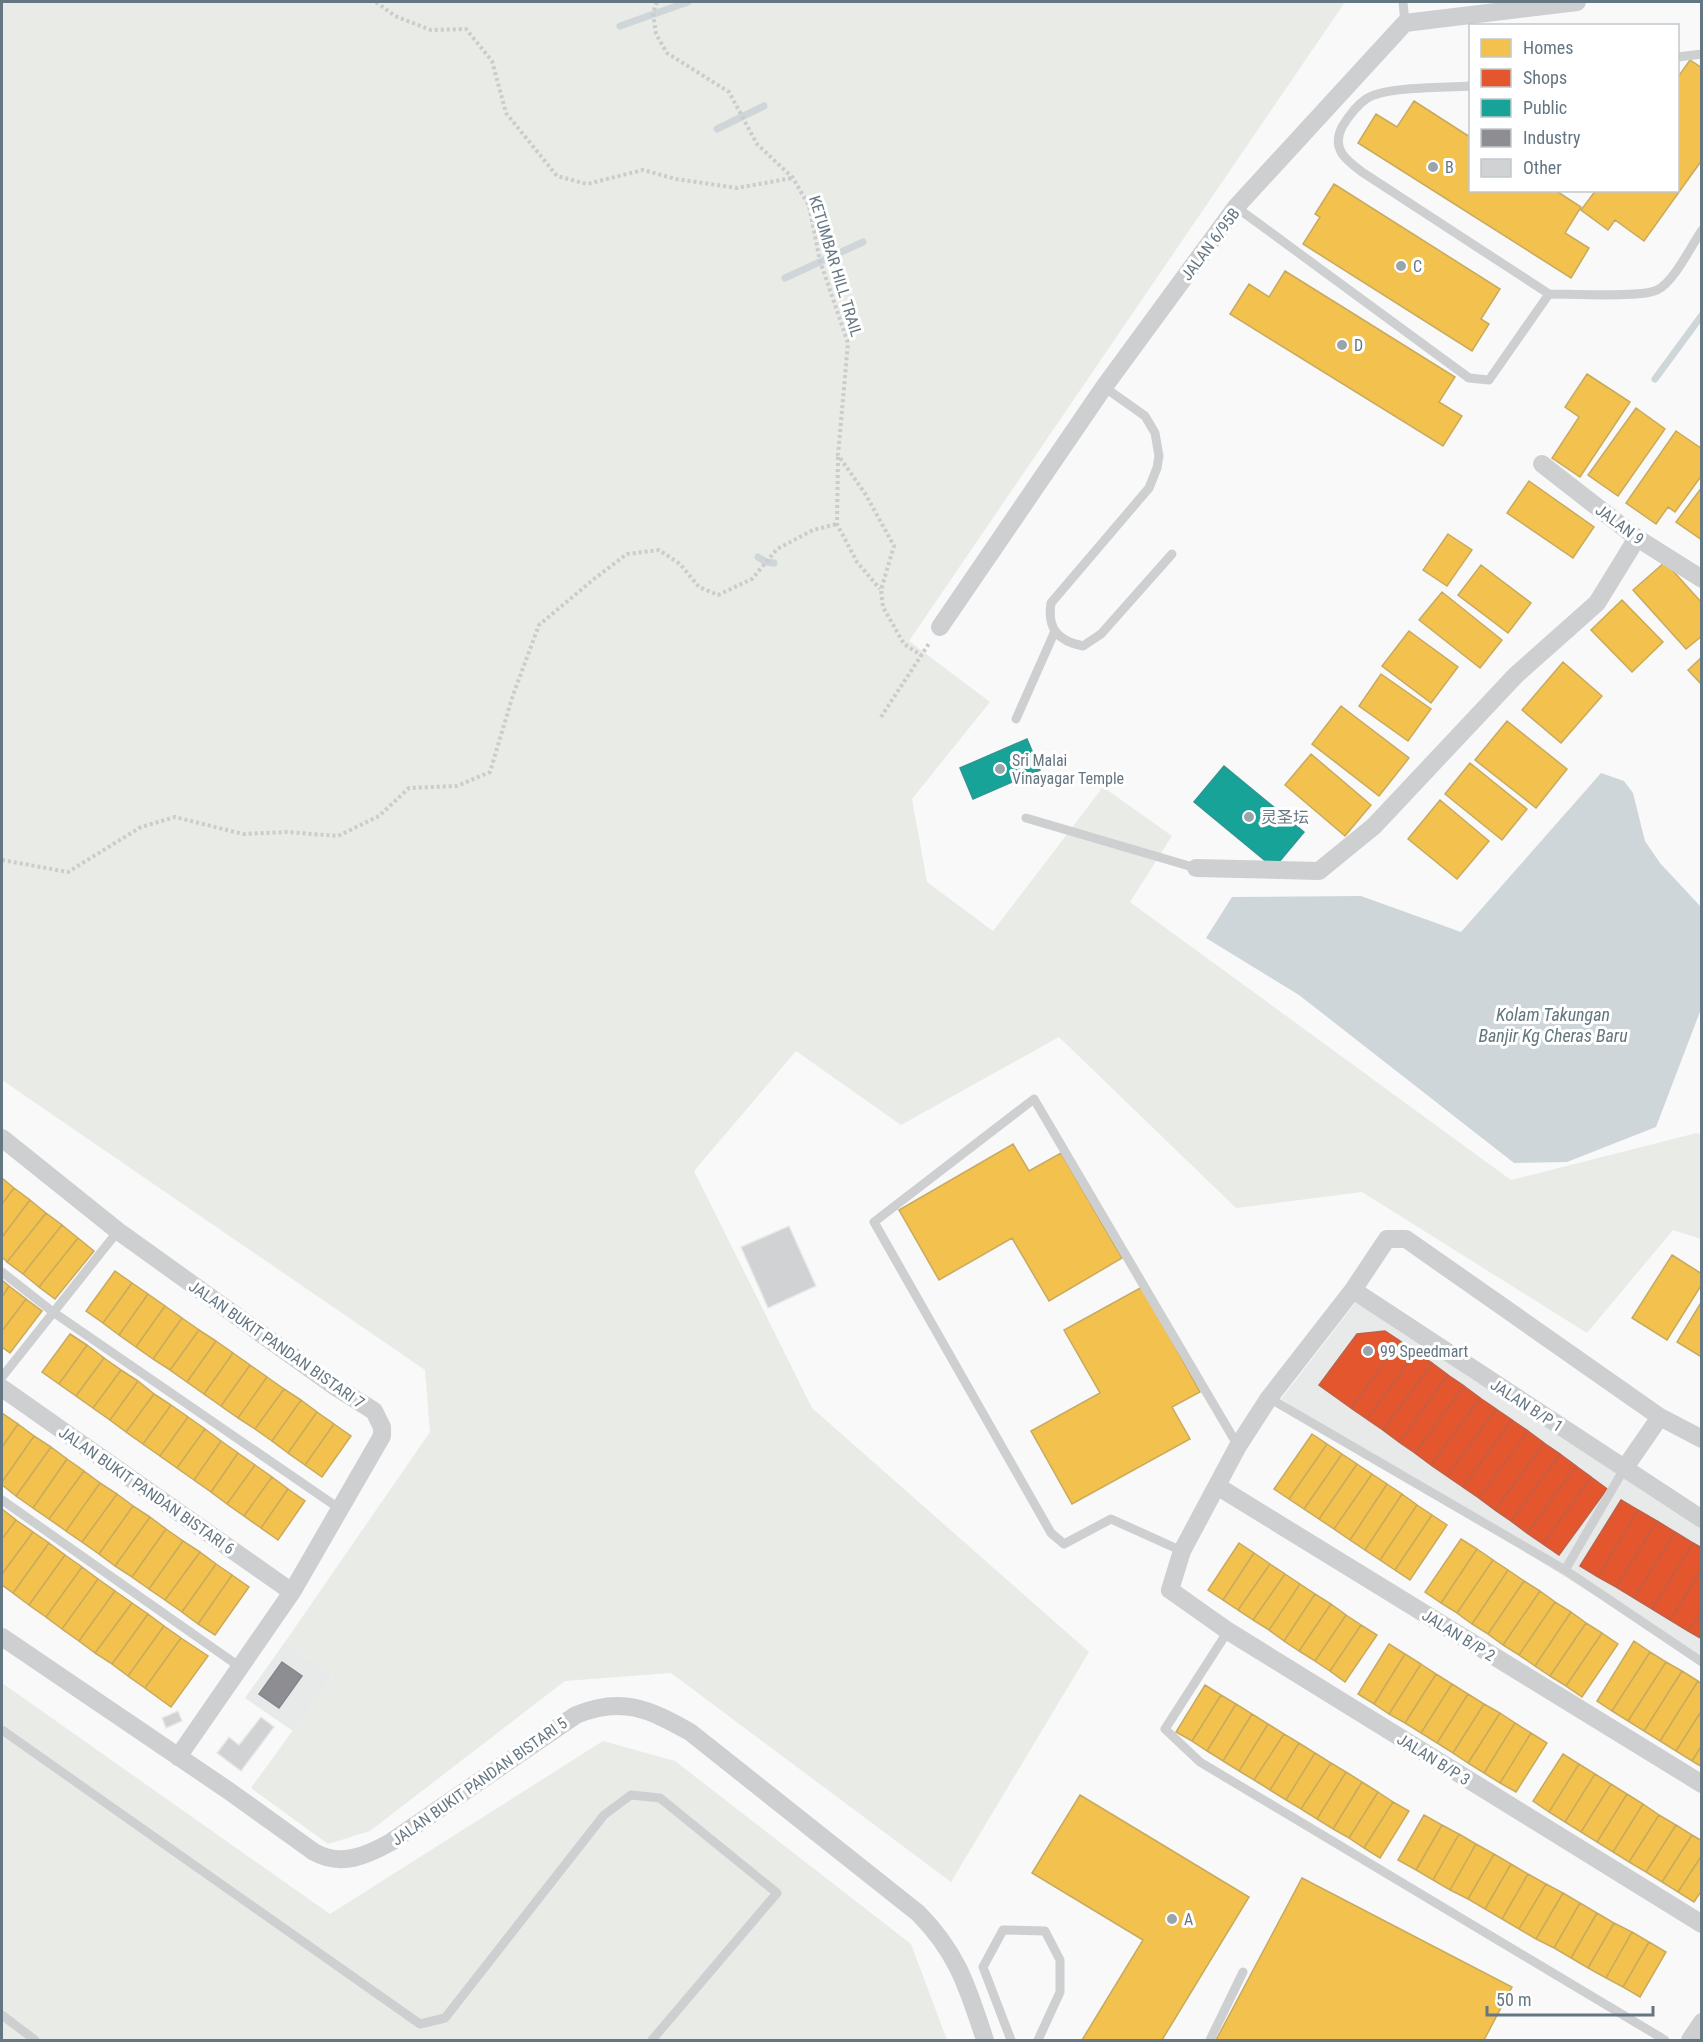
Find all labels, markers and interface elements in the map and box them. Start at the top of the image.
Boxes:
legend [1469,24,1679,192]
text: Homes [1523,37,1573,58]
text: Shops [1523,67,1567,88]
text: Public [1523,97,1567,118]
text: Industry [1523,127,1581,148]
text: Other [1523,157,1562,178]
place label: B [1445,158,1454,177]
marker: B [1426,160,1440,174]
street label: KETUMBAR HILL TRAIL [805,193,866,339]
street label: JALAN 6/95B [1177,204,1244,284]
place label: C [1413,257,1422,276]
marker: C [1394,259,1408,273]
place label: D [1354,336,1363,355]
marker: D [1335,338,1349,352]
street label: JALAN 9 [1592,500,1647,549]
place label: Sri Malai Vinayagar Temple [1012,751,1124,788]
marker: Sri Malai Vinayagar Temple [993,762,1007,776]
place label: 灵圣坛 [1261,808,1309,827]
marker: 灵圣坛 [1242,810,1256,824]
water label: Kolam Takungan Banjir Kg Cheras Baru [1478,1004,1628,1046]
street label: JALAN BUKIT PANDAN BISTARI 7 [185,1276,368,1412]
place label: 99 Speedmart [1380,1342,1469,1361]
marker: 99 Speedmart [1361,1344,1375,1358]
street label: JALAN B/P 1 [1487,1375,1566,1436]
street label: JALAN BUKIT PANDAN BISTARI 6 [55,1422,238,1558]
street label: JALAN B/P 2 [1419,1606,1499,1665]
street label: JALAN BUKIT PANDAN BISTARI 5 [388,1713,571,1849]
street label: JALAN B/P 3 [1394,1730,1474,1789]
place label: A [1184,1910,1193,1929]
marker: A [1165,1912,1179,1926]
scale bar [1487,1979,1654,2017]
text: 50 m [1496,1989,1531,2010]

